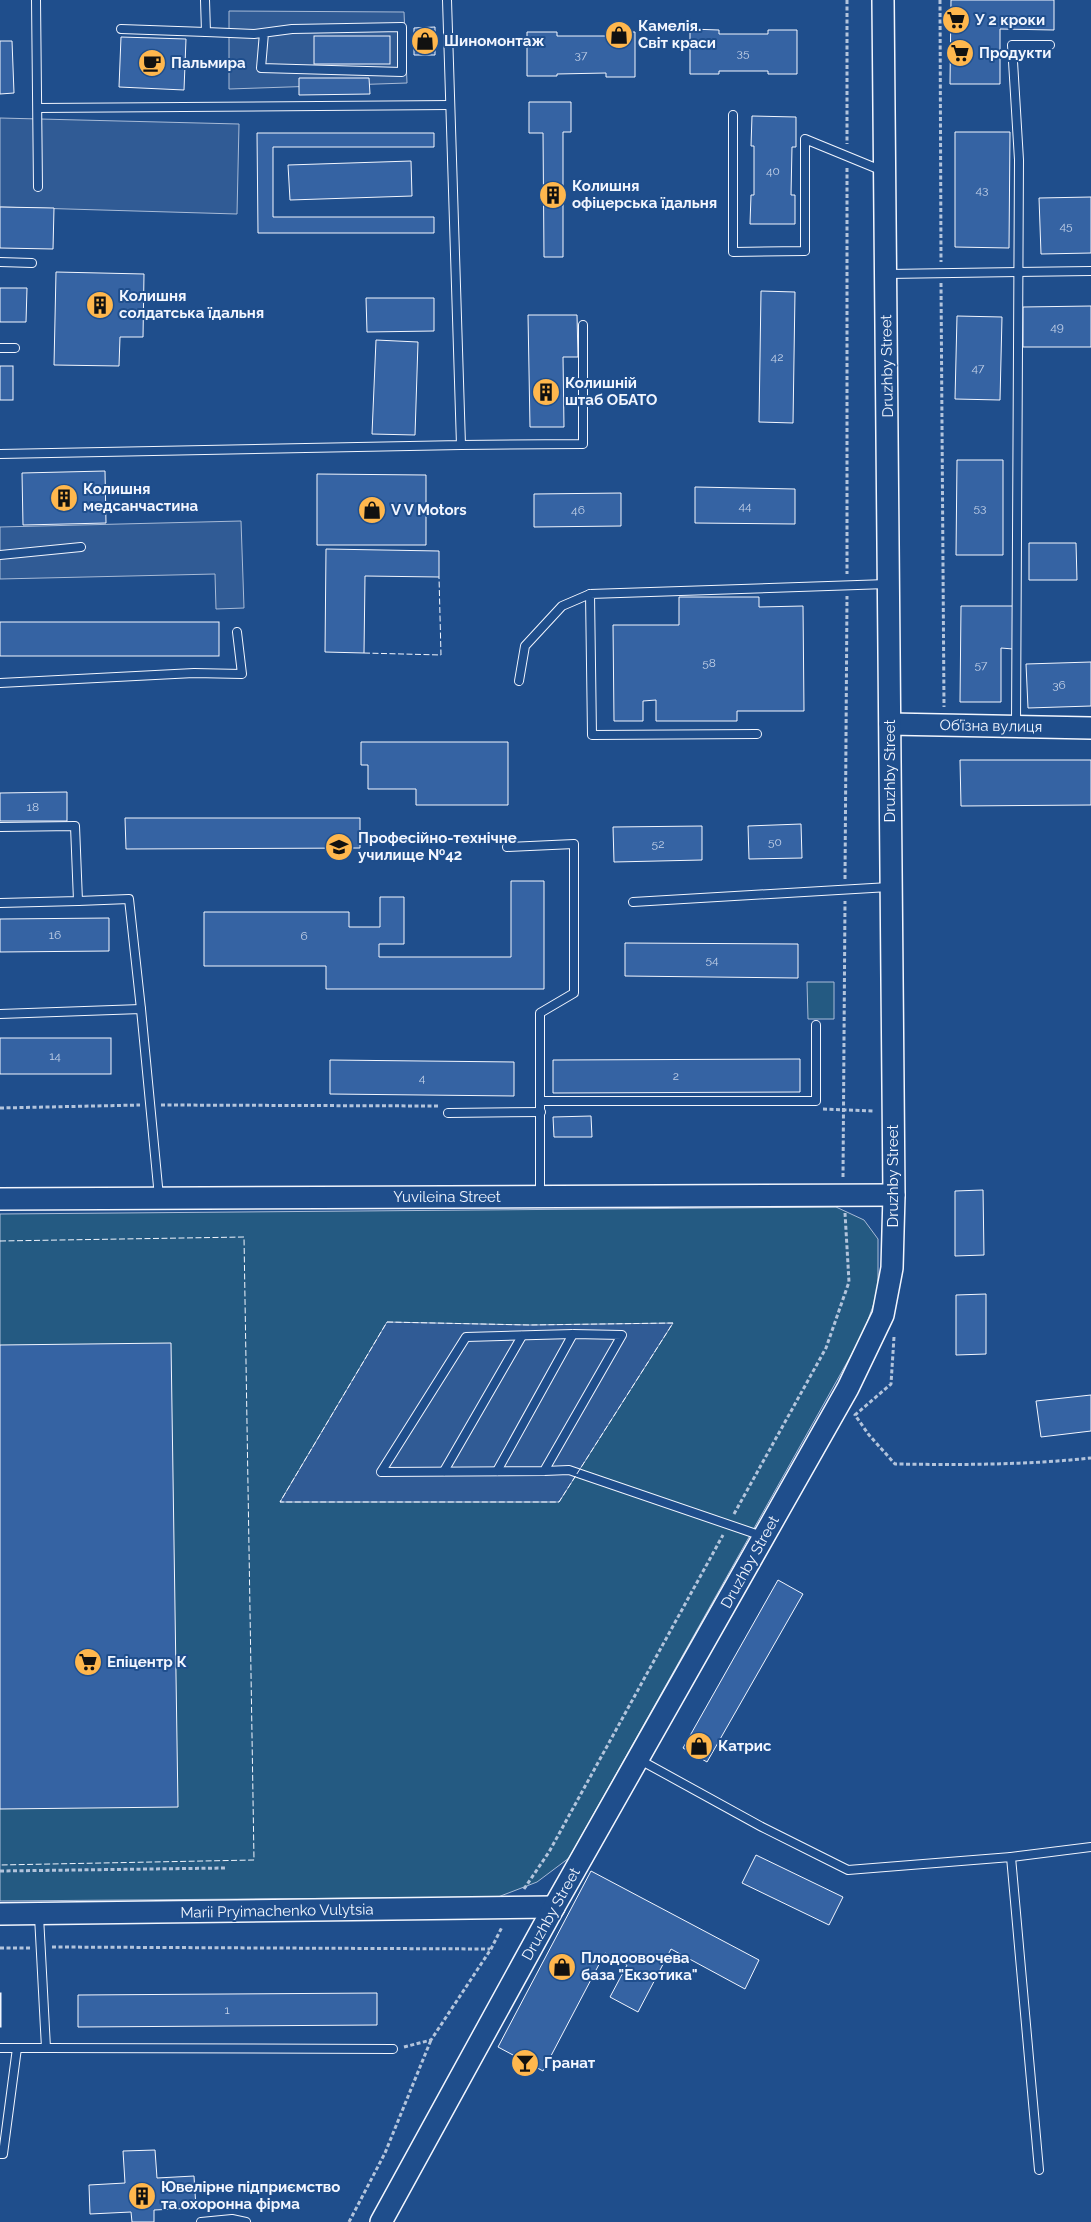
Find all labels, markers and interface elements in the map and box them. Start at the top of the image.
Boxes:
supermarket icon: У 2 кроки [941,5,971,35]
place label: У 2 кроки [974,11,1045,29]
place label: Камелія. Світ краси [638,17,716,52]
shop icon: Камелія. Світ краси [604,20,634,50]
shop icon: Шиномонтаж [410,26,440,56]
place label: Шиномонтаж [444,32,544,50]
supermarket icon: Продукти [945,38,975,68]
place label: Продукти [979,44,1051,62]
house number: 35 [737,46,750,60]
cafe icon: Пальмира [137,48,167,78]
house number: 37 [575,48,588,62]
place label: Пальмира [171,54,246,72]
house number: 40 [766,164,780,178]
place label: Колишня офіцерська їдальня [572,177,717,212]
building icon: Колишня офіцерська їдальня [538,180,568,210]
house number: 43 [976,183,988,197]
house number: 45 [1059,219,1073,233]
place label: Колишня солдатська їдальня [119,287,264,322]
building icon: Колишня солдатська їдальня [85,290,115,320]
street label: Druzhby Street [877,314,897,418]
house number: 49 [1050,320,1064,334]
house number: 42 [771,350,783,364]
house number: 47 [972,361,985,375]
place label: Колишній штаб ОБАТО [565,374,657,409]
building icon: Колишній штаб ОБАТО [531,377,561,407]
place label: Колишня медсанчастина [83,480,199,515]
building icon: Колишня медсанчастина [49,483,79,513]
shop icon: V V Motors [357,495,387,525]
house number: 44 [738,499,752,513]
place label: V V Motors [391,501,467,519]
house number: 53 [974,501,986,515]
house number: 46 [571,503,585,517]
house number: 58 [702,656,716,670]
house number: 57 [975,658,988,672]
house number: 36 [1052,678,1066,692]
street label: Об’їзна вулиця [939,716,1043,736]
street label: Druzhby Street [881,719,899,823]
house number: 18 [27,800,39,814]
place label: Професійно-технічне училище №42 [358,829,517,864]
school or university icon: Професійно-технічне училище №42 [324,832,354,862]
house number: 50 [768,835,782,849]
house number: 52 [652,837,664,851]
house number: 16 [49,928,61,942]
house number: 6 [300,929,308,943]
house number: 54 [705,953,719,967]
house number: 14 [49,1049,61,1063]
house number: 2 [673,1069,679,1083]
house number: 4 [419,1071,426,1085]
street label: Druzhby Street [884,1124,902,1228]
street label: Yuvileina Street [393,1188,501,1206]
street label: Druzhby Street [717,1513,783,1611]
supermarket icon: Епіцентр К [73,1647,103,1677]
place label: Епіцентр К [107,1653,187,1671]
shop icon: Катрис [684,1731,714,1761]
place label: Катрис [718,1737,772,1755]
street label: Druzhby Street [518,1865,584,1963]
street label: Marii Pryimachenko Vulytsia [180,1900,374,1922]
place label: Плодоовочева база "Екзотика" [581,1949,698,1984]
shop icon: Плодоовочева база "Екзотика" [547,1952,577,1982]
house number: 1 [224,2003,230,2017]
bar icon: Гранат [510,2048,540,2078]
place label: Гранат [544,2054,596,2072]
place label: Ювелірне підприємство та охоронна фірма [161,2178,340,2213]
building icon: Ювелірне підприємство та охоронна фірма [127,2181,157,2211]

